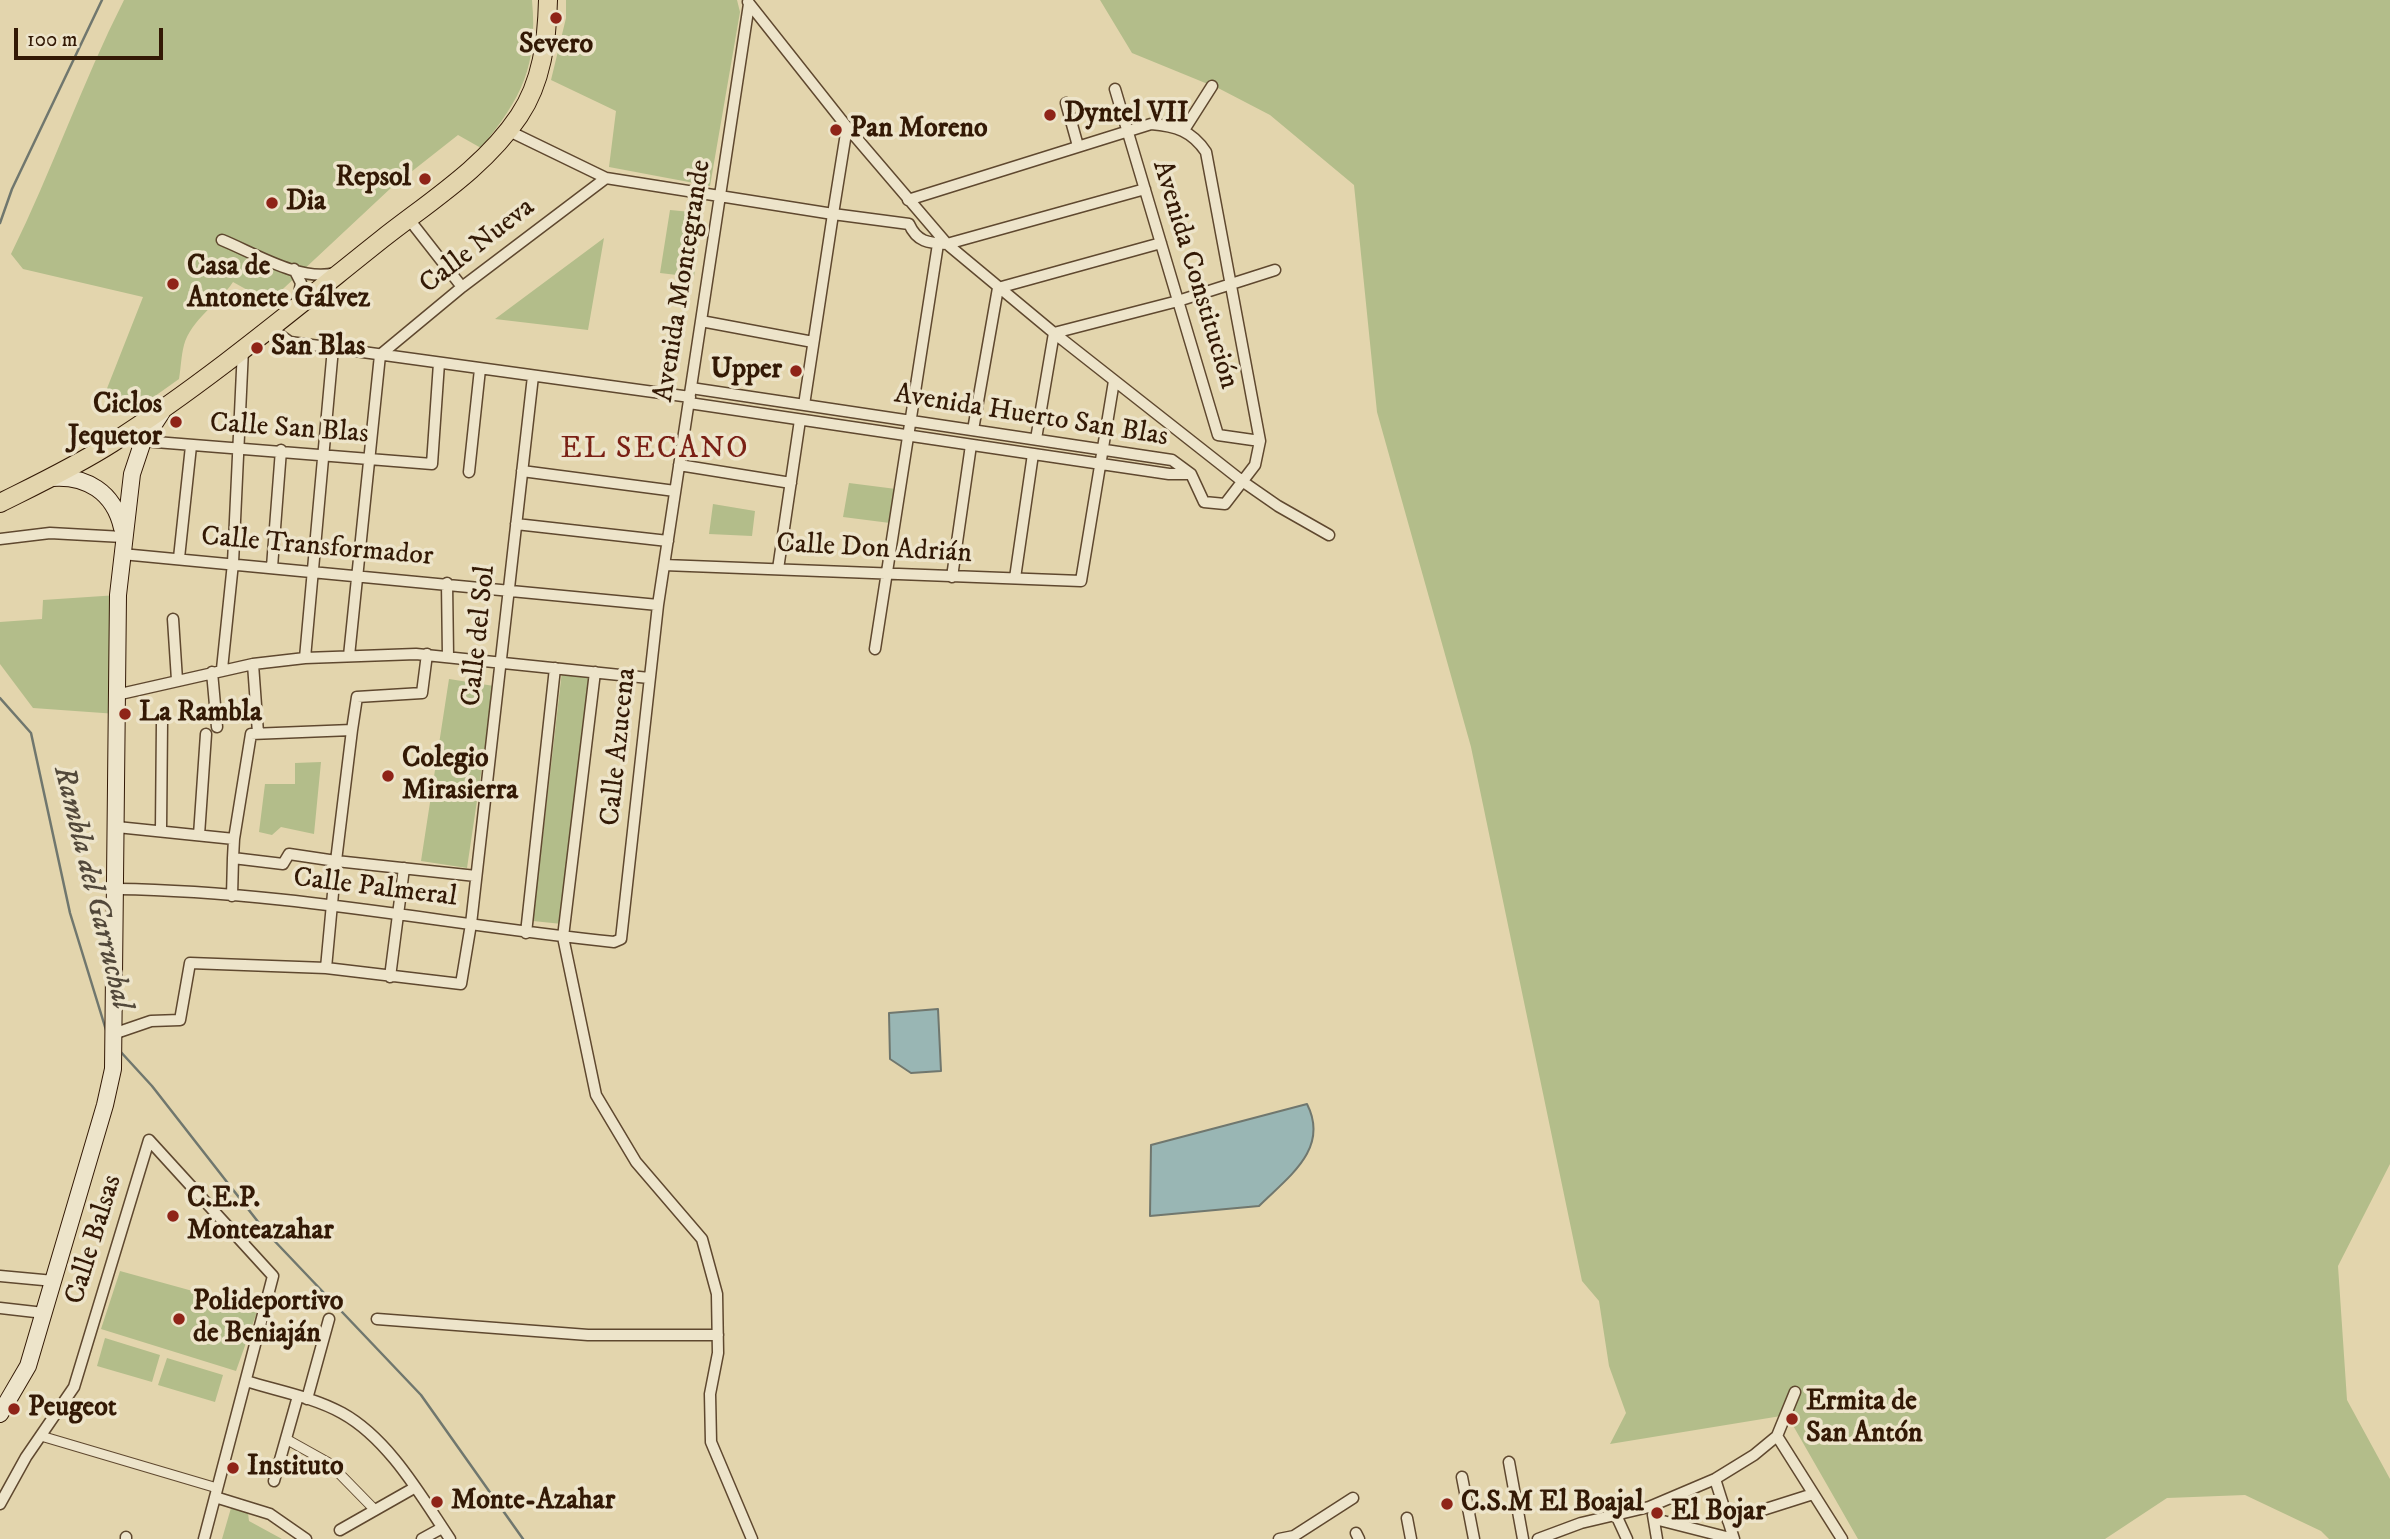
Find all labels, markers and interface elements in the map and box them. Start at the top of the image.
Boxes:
marker: Severo [548,10,564,26]
scale bar [18,14,166,58]
text: 100 m [27,27,78,53]
place label: Severo [519,29,593,63]
place label: Dyntel VII [1064,98,1188,132]
marker: Dyntel VII [1042,107,1058,123]
place label: Pan Moreno [850,113,988,147]
marker: Pan Moreno [828,122,844,138]
street label: Avenida Constitución [1143,157,1245,393]
street label: Avenida Montegrande [648,158,720,404]
place label: Repsol [336,162,411,196]
marker: Repsol [417,171,433,187]
place label: Dia [286,186,326,220]
street label: Calle Nueva [414,192,542,302]
marker: Dia [264,195,280,211]
place label: Casa de Antonete Gálvez [187,251,370,317]
marker: Casa de Antonete Gálvez [165,276,181,292]
place label: San Blas [271,331,365,365]
marker: San Blas [249,340,265,356]
place label: Upper [711,354,782,388]
marker: Upper [788,363,804,379]
street label: Avenida Huerto San Blas [892,379,1170,455]
place label: Ciclos Jequetor [68,389,162,455]
street label: Calle San Blas [208,408,370,452]
marker: Ciclos Jequetor [168,414,184,430]
district label: EL SECANO [562,433,748,469]
street label: Calle Transformador [199,521,435,575]
street label: Calle Don Adrián [775,528,973,572]
street label: Calle del Sol [456,564,504,708]
street label: Calle Azucena [595,666,645,828]
place label: La Rambla [139,697,262,731]
marker: La Rambla [117,706,133,722]
place label: Colegio Mirasierra [402,743,518,809]
water label: Rambla del Garruchal [43,763,139,1013]
marker: Colegio Mirasierra [380,768,396,784]
street label: Calle Palmeral [291,862,459,916]
street label: Calle Balsas [59,1171,131,1309]
place label: C.E.P. Monteazahar [187,1183,334,1249]
marker: C.E.P. Monteazahar [165,1208,181,1224]
place label: Polideportivo de Beniaján [193,1286,343,1352]
marker: Polideportivo de Beniaján [171,1311,187,1327]
place label: Ermita de San Antón [1806,1386,1923,1452]
place label: Peugeot [28,1392,117,1426]
marker: Peugeot [6,1401,22,1417]
marker: Ermita de San Antón [1784,1411,1800,1427]
place label: Instituto [247,1451,344,1485]
marker: Instituto [225,1460,241,1476]
place label: Monte-Azahar [451,1485,615,1519]
place label: C.S.M El Boajal [1461,1487,1644,1521]
marker: Monte-Azahar [429,1494,445,1510]
marker: C.S.M El Boajal [1439,1496,1455,1512]
place label: El Bojar [1671,1496,1766,1530]
marker: El Bojar [1649,1505,1665,1521]

